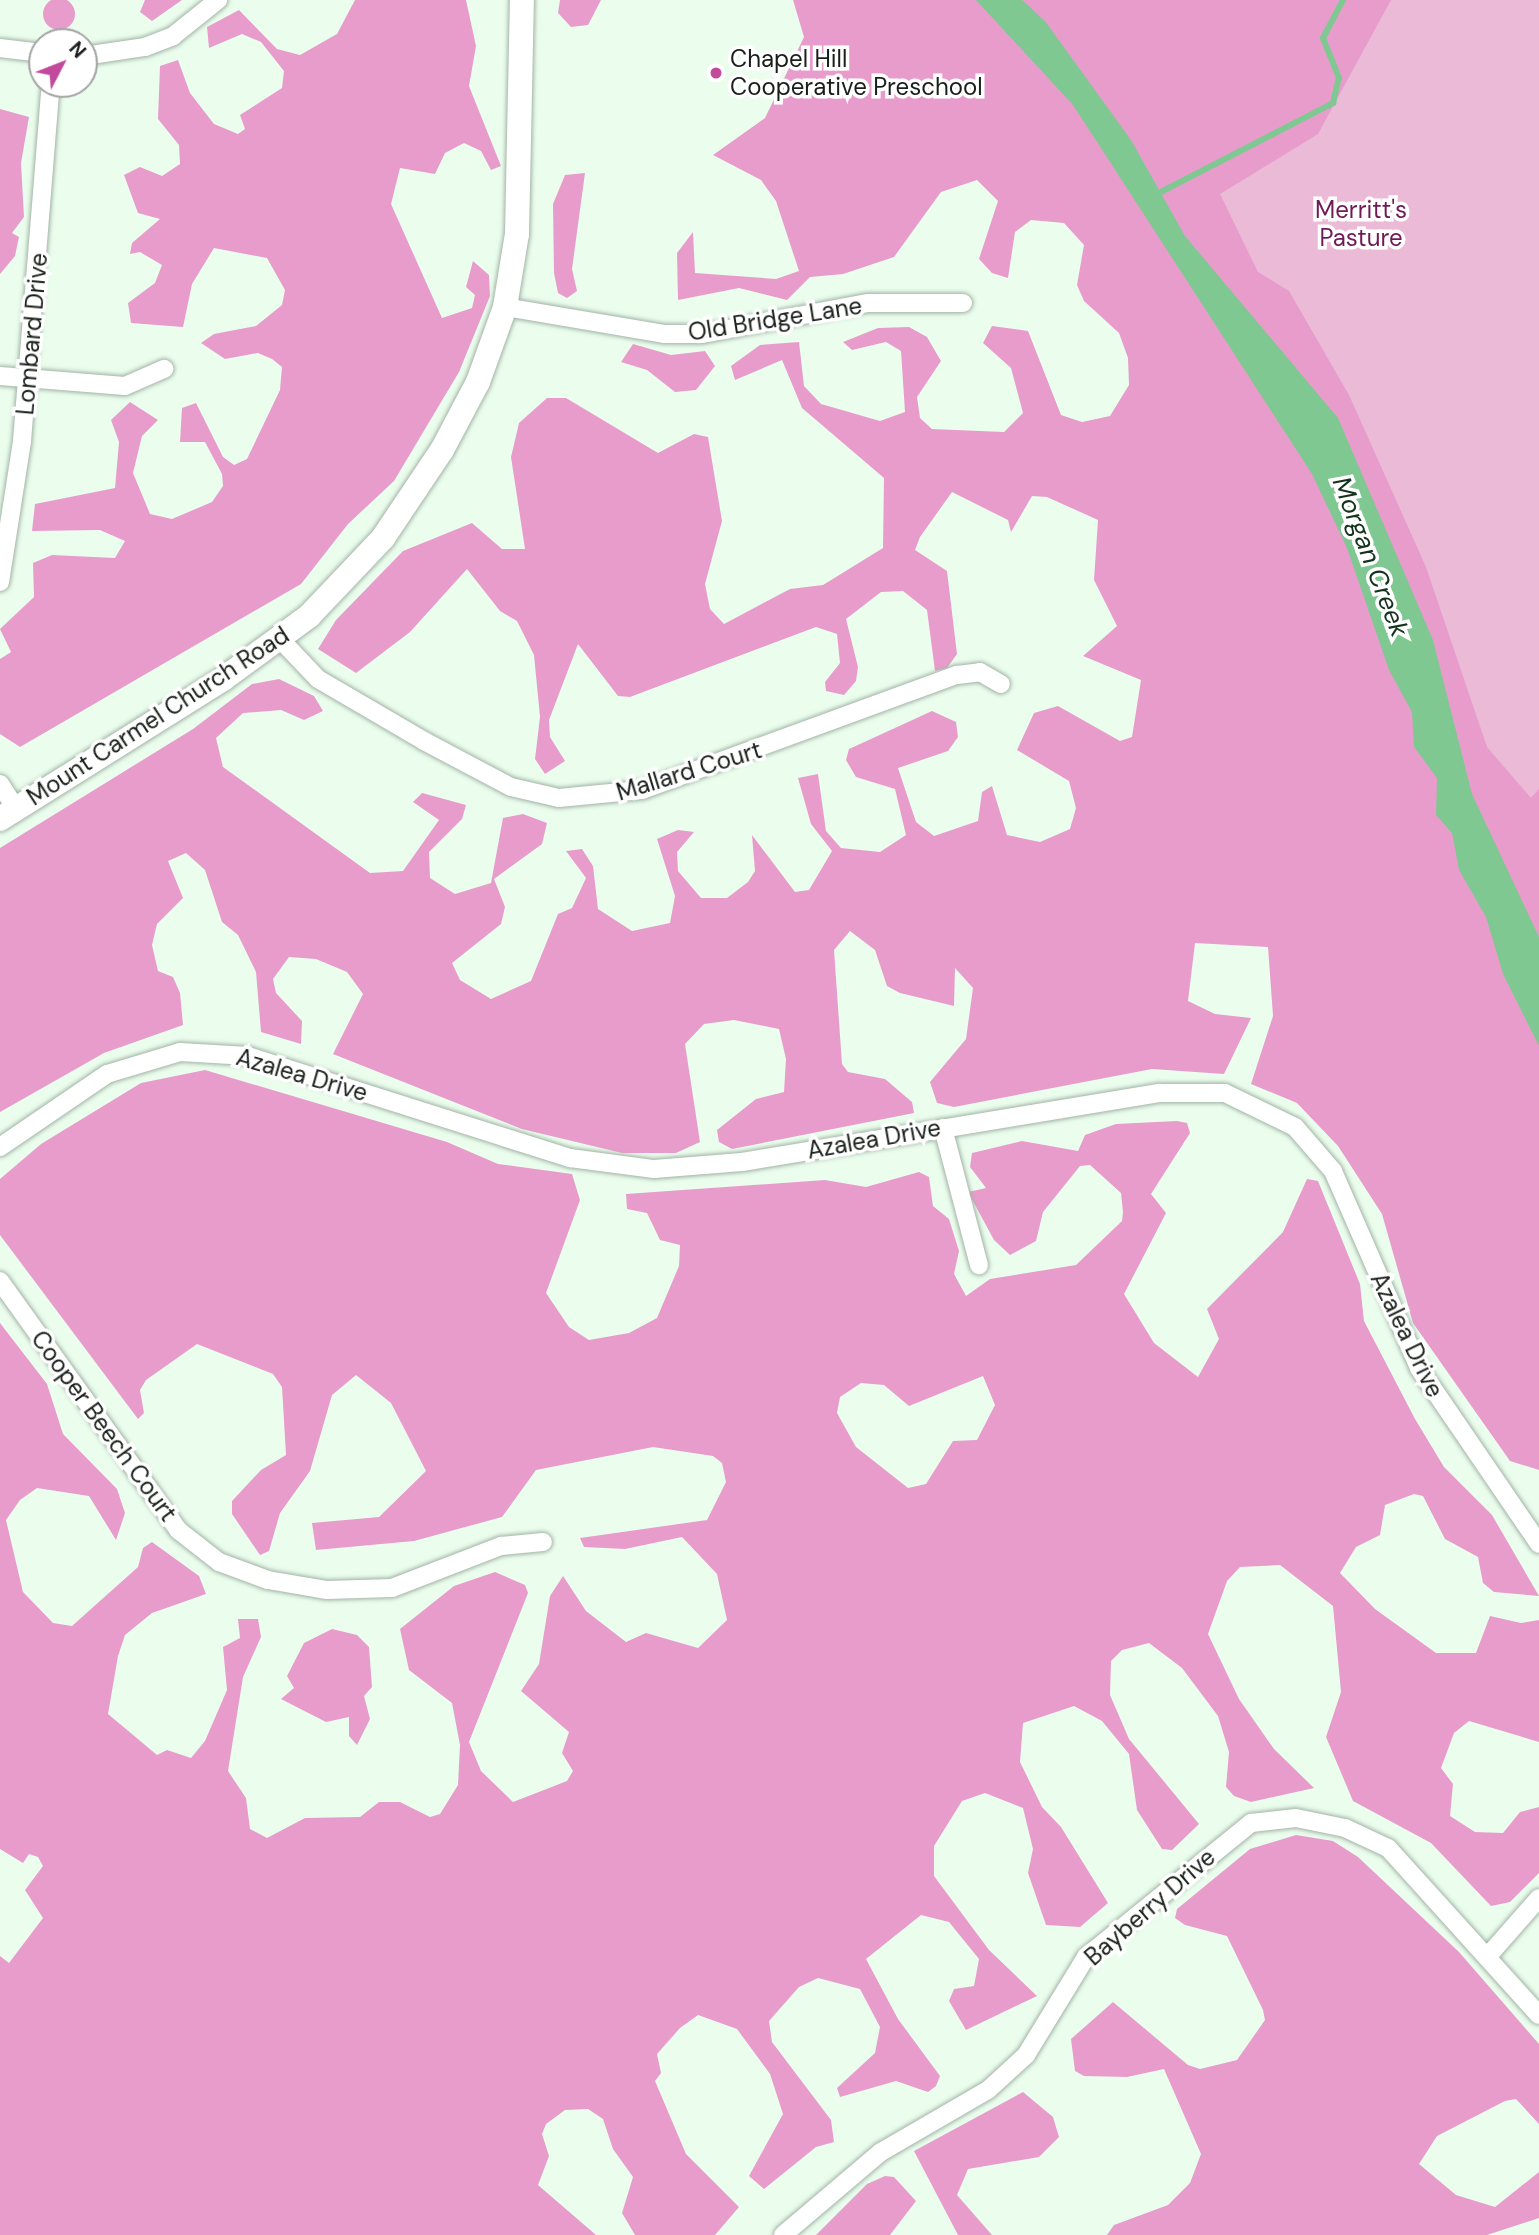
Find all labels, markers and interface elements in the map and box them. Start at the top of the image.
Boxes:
north arrow [28,28,98,98]
text: N [64,36,91,63]
place label: Chapel Hill Cooperative Preschool [730,45,983,101]
marker: Chapel Hill Cooperative Preschool [708,65,724,81]
park label: Merritt's Pasture [1315,196,1407,252]
street label: Lombard Drive [11,252,53,416]
street label: Old Bridge Lane [686,291,864,347]
water label: Morgan Creek [1325,473,1415,641]
street label: Mount Carmel Church Road [22,620,294,812]
street label: Mallard Court [613,735,765,807]
street label: Azalea Drive [233,1043,371,1107]
street label: Azalea Drive [805,1113,943,1165]
street label: Azalea Drive [1364,1268,1450,1402]
street label: Cooper Beech Court [25,1325,183,1527]
street label: Bayberry Drive [1079,1843,1221,1971]

